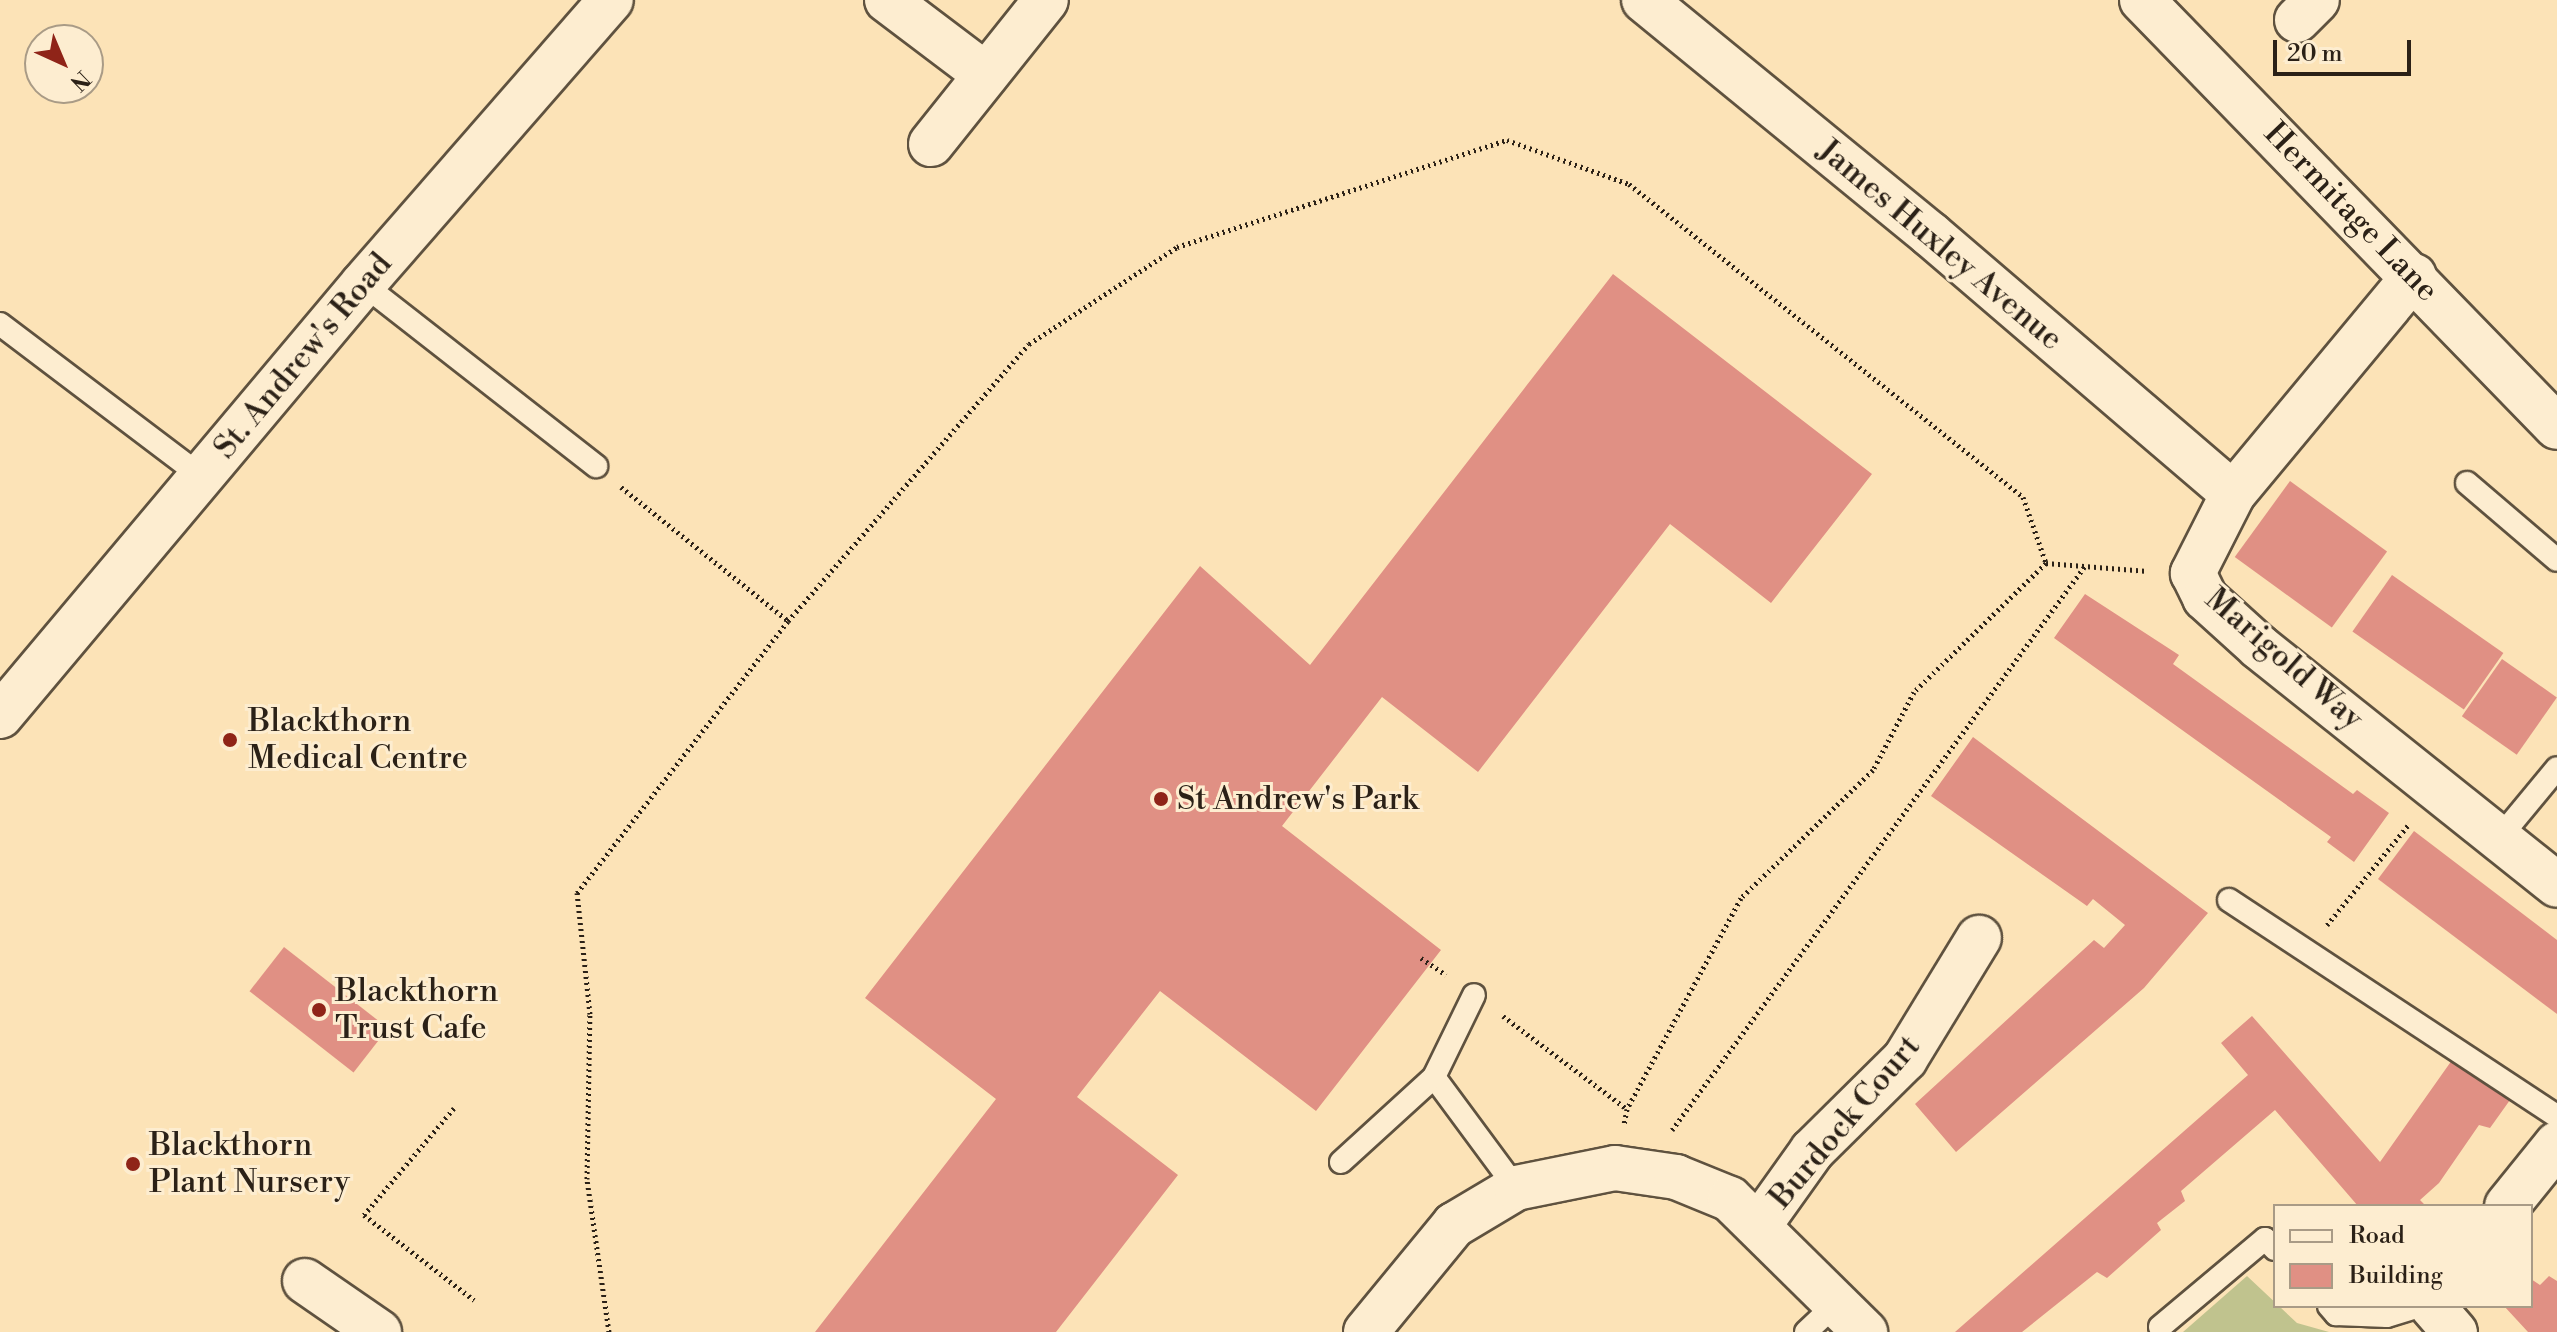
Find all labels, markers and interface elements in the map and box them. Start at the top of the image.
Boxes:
north arrow [24,24,104,104]
scale bar [2277,24,2415,74]
text: 20 m [2287,39,2343,69]
text: N [64,64,95,96]
street label: Hermitage Lane [2256,114,2446,310]
street label: James Huxley Avenue [1810,131,2070,359]
street label: St. Andrew's Road [206,245,400,467]
street label: Marigold Way [2197,580,2371,738]
place label: Blackthorn Medical Centre [248,703,468,778]
marker: Blackthorn Medical Centre [219,729,241,751]
place label: St Andrew's Park [1177,780,1419,818]
marker: St Andrew's Park [1152,790,1170,808]
place label: Blackthorn Trust Cafe [335,973,498,1048]
marker: Blackthorn Trust Cafe [310,1001,328,1019]
street label: Burdock Court [1761,1028,1929,1216]
place label: Blackthorn Plant Nursery [149,1127,350,1202]
marker: Blackthorn Plant Nursery [124,1155,142,1173]
legend [2273,1204,2533,1308]
text: Road [2349,1221,2405,1251]
text: Building [2349,1261,2443,1291]

